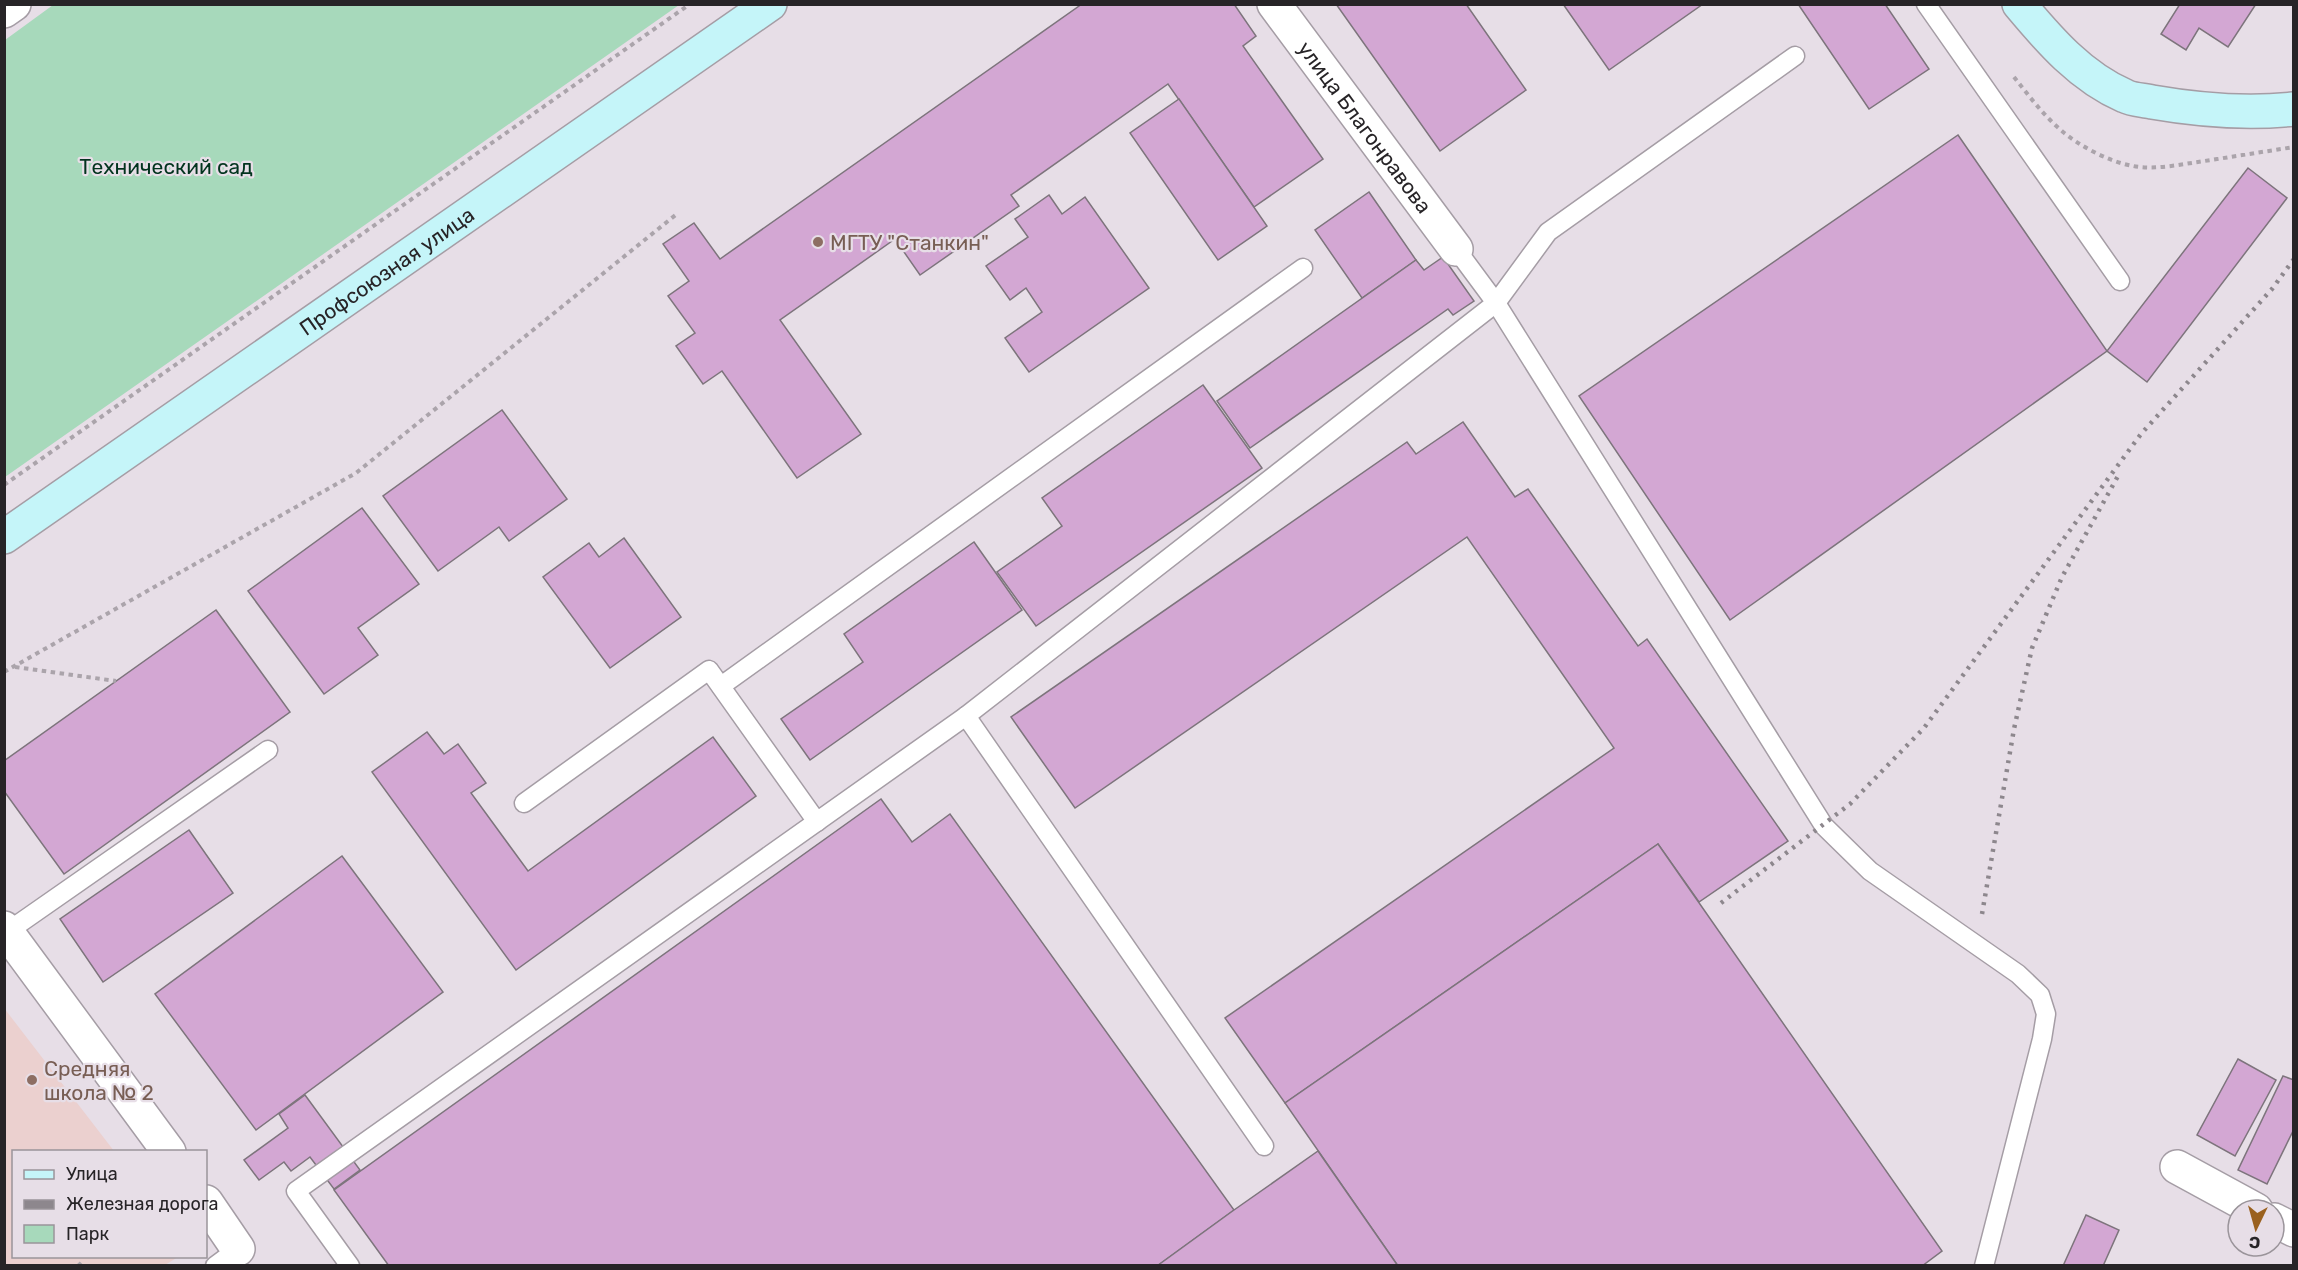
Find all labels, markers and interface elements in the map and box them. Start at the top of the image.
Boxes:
street label: улица Благонравова [1293,36,1437,218]
park label: Технический сад [79,154,253,179]
street label: Профсоюзная улица [294,201,479,340]
place label: МГТУ "Станкин" [830,230,989,255]
marker: МГТУ "Станкин" [811,235,825,249]
place label: Средняя школа № 2 [44,1056,154,1105]
marker: Средняя школа № 2 [25,1073,39,1087]
legend [12,1150,207,1258]
text: Улица [66,1163,118,1185]
text: Железная дорога [66,1193,219,1215]
north arrow [2226,1198,2286,1258]
text: Парк [66,1223,110,1245]
text: С [2248,1232,2261,1252]

